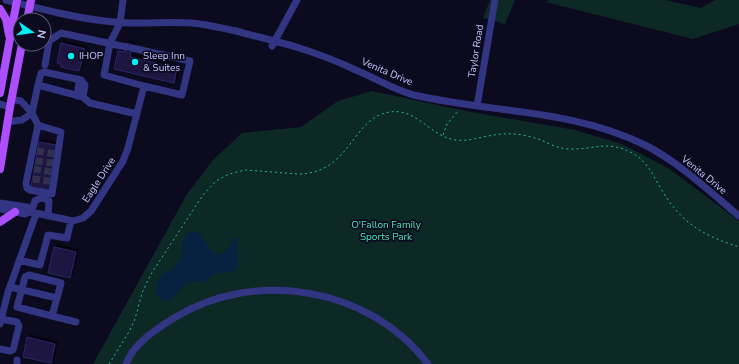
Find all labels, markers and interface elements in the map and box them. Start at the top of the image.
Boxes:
north arrow [12,12,52,52]
street label: Taylor Road [465,23,487,79]
text: N [33,28,49,40]
place label: IHOP [79,49,104,63]
place label: Sleep Inn & Suites [143,49,185,75]
marker: IHOP [66,51,76,61]
street label: Venita Drive [358,54,415,89]
marker: Sleep Inn & Suites [130,57,140,67]
street label: Venita Drive [678,152,730,198]
street label: Eagle Drive [79,155,119,205]
park label: O'Fallon Family Sports Park [351,218,422,244]

